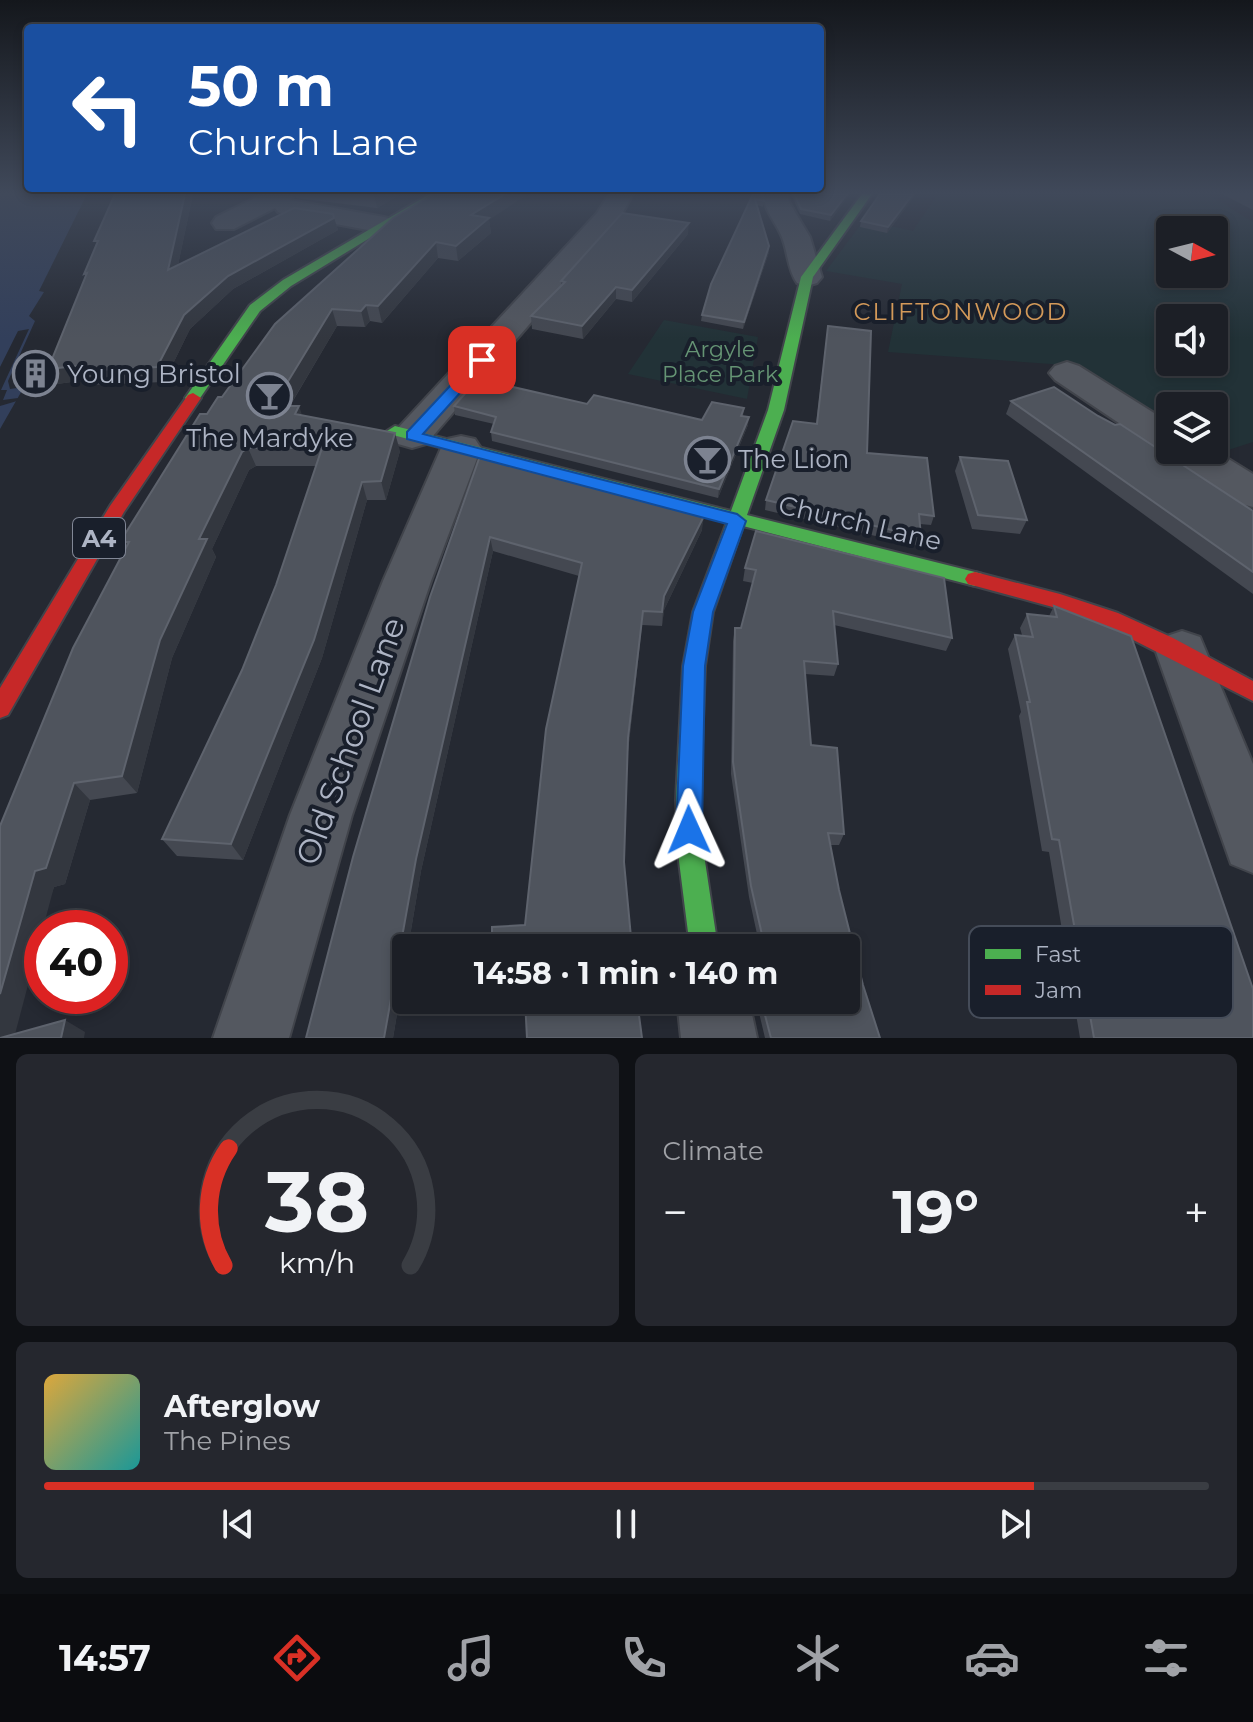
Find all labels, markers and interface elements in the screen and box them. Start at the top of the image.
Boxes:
text: 50 m [188,52,334,120]
icon: left [56,56,160,160]
text: Church Lane [188,120,418,164]
north arrow [1156,216,1228,288]
map controls [1156,216,1228,464]
district label: CLIFTONWOOD [854,297,1068,326]
button: sound [1156,304,1228,376]
pin [448,326,516,394]
park label: Argyle Place Park [662,336,779,388]
icon: arrive [460,338,504,382]
building icon: Young Bristol [12,350,60,398]
place label: Young Bristol [67,358,241,390]
bar icon: The Mardyke [246,371,294,419]
button: layers [1156,392,1228,464]
place label: The Mardyke [186,422,354,454]
bar icon: The Lion [683,435,731,483]
place label: The Lion [738,443,849,475]
street label: Church Lane [775,489,945,557]
road number: A4 [73,518,125,558]
street label: Old School Lane [287,612,413,870]
position arrow [647,788,731,872]
speed limit sign: 40 [24,910,128,1014]
legend [969,926,1233,1018]
text: Fast [1035,941,1081,968]
text: 14:58 · 1 min · 140 m [474,955,778,992]
text: Jam [1034,977,1082,1004]
text: Climate [663,1135,764,1167]
text: 38 [264,1151,369,1253]
text: 19° [892,1175,979,1248]
text: − [663,1185,688,1239]
text: + [1184,1185,1209,1239]
text: km/h [279,1245,355,1280]
text: Afterglow [164,1388,320,1425]
text: The Pines [164,1425,291,1457]
icon: previous [216,1502,260,1546]
icon: pause [604,1502,648,1546]
icon: next [993,1502,1037,1546]
icon: directions [269,1630,325,1686]
icon: music [443,1630,499,1686]
icon: phone [616,1630,672,1686]
icon: climate [790,1630,846,1686]
icon: car [964,1630,1020,1686]
icon: filters [1138,1630,1194,1686]
text: 14:57 [59,1636,151,1680]

